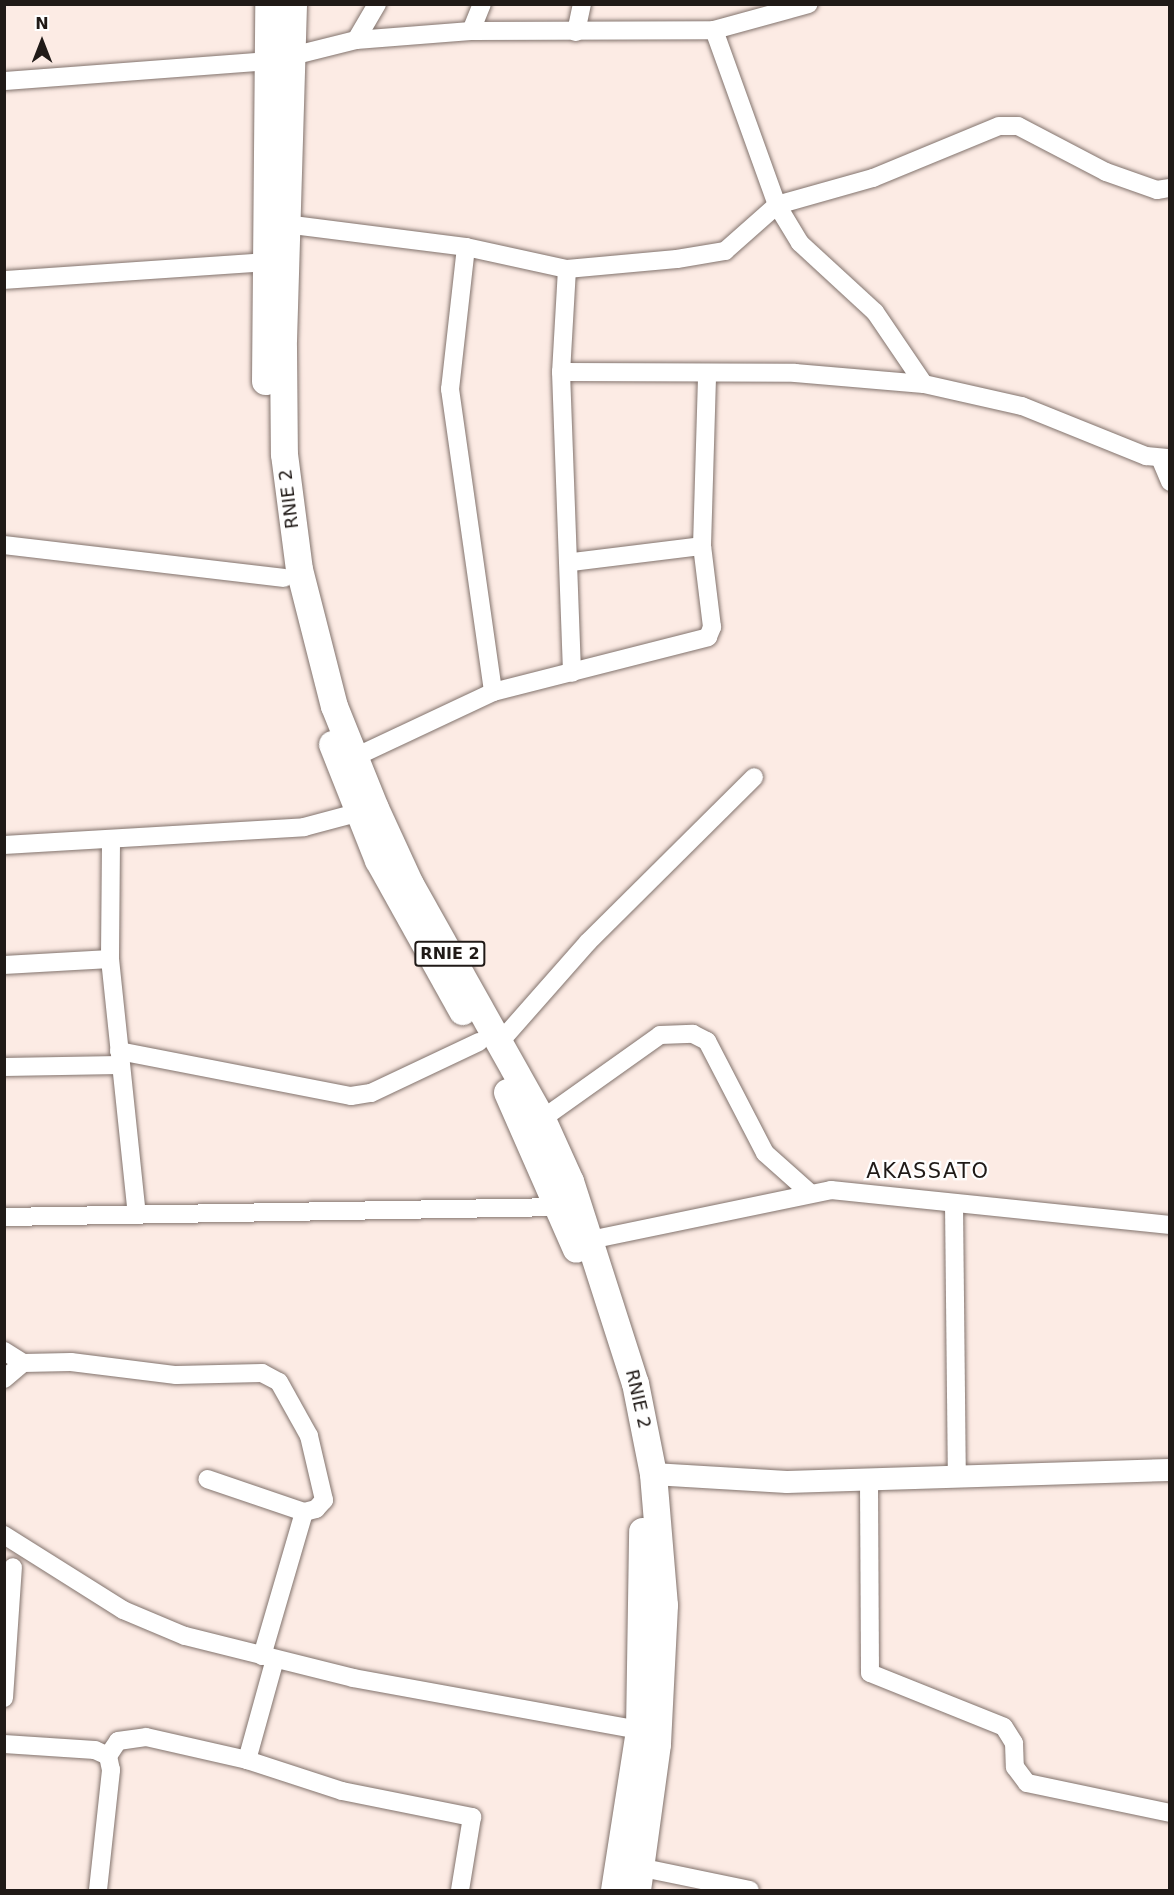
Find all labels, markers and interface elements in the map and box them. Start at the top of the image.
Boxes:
north arrow [12,12,72,72]
text: N [35,14,49,33]
street label: RNIE 2 [275,468,303,530]
road number: RNIE 2 [414,941,486,967]
district label: AKASSATO [866,1158,990,1184]
street label: RNIE 2 [621,1367,655,1431]

